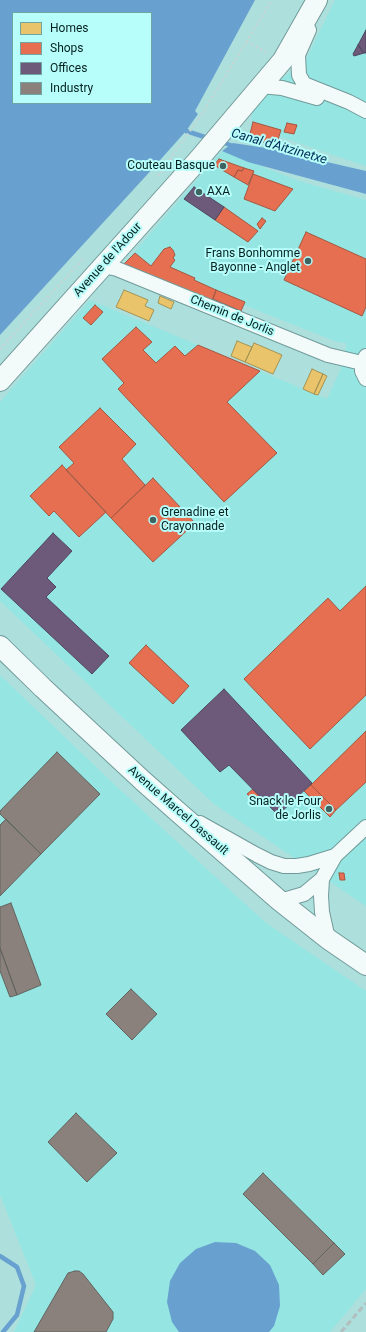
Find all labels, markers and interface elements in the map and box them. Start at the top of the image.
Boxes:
legend [12,12,152,104]
text: Homes [50,21,88,35]
text: Shops [50,41,84,55]
text: Offices [50,61,87,75]
text: Industry [50,81,93,95]
water label: Canal d'Aitzinetxe [229,126,329,168]
place label: Couteau Basque [127,159,215,173]
marker: Couteau Basque [218,161,228,171]
place label: AXA [207,185,230,199]
marker: AXA [194,187,204,197]
street label: Avenue de l'Adour [71,220,145,300]
place label: Frans Bonhomme Bayonne - Anglet [206,247,300,275]
marker: Frans Bonhomme Bayonne - Anglet [303,256,313,266]
street label: Chemin de Jorlis [188,293,276,339]
place label: Grenadine et Crayonnade [161,506,229,534]
marker: Grenadine et Crayonnade [148,515,158,525]
street label: Avenue Marcel Dassault [125,763,231,859]
place label: Snack le Four de Jorlis [249,795,321,823]
marker: Snack le Four de Jorlis [324,804,334,814]

